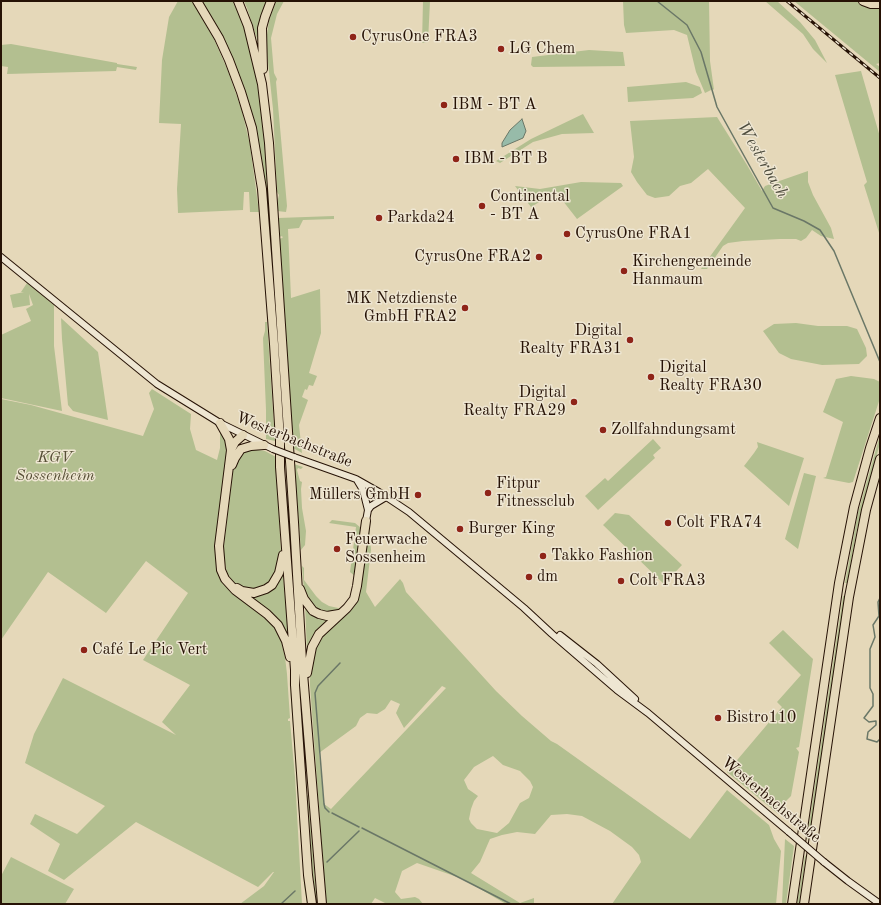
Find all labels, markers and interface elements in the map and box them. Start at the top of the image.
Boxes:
place label: CyrusOne FRA3 [361,27,478,47]
marker: CyrusOne FRA3 [348,32,358,42]
place label: LG Chem [509,39,575,59]
marker: LG Chem [496,44,506,54]
place label: IBM - BT A [452,95,537,115]
marker: IBM - BT A [439,100,449,110]
water label: Westerbach [732,118,792,202]
place label: IBM - BT B [464,149,548,169]
marker: IBM - BT B [451,154,461,164]
place label: Continental - BT A [490,187,570,225]
marker: Continental - BT A [477,201,487,211]
place label: Parkda24 [387,208,455,228]
marker: Parkda24 [374,213,384,223]
place label: CyrusOne FRA1 [575,224,692,244]
marker: CyrusOne FRA1 [562,229,572,239]
place label: CyrusOne FRA2 [414,247,531,267]
marker: CyrusOne FRA2 [534,252,544,262]
place label: Kirchengemeinde Hanmaum [632,252,751,290]
marker: Kirchengemeinde Hanmaum [619,266,629,276]
place label: MK Netzdienste GmbH FRA2 [346,289,457,327]
marker: MK Netzdienste GmbH FRA2 [460,303,470,313]
place label: Digital Realty FRA31 [519,321,622,359]
marker: Digital Realty FRA31 [625,335,635,345]
place label: Digital Realty FRA30 [659,358,762,396]
marker: Digital Realty FRA30 [646,372,656,382]
place label: Digital Realty FRA29 [463,383,566,421]
marker: Digital Realty FRA29 [569,397,579,407]
street label: Westerbachstraße [233,408,355,472]
place label: Zollfahndungsamt [611,420,736,440]
marker: Zollfahndungsamt [598,425,608,435]
park label: KGV Sossenheim [15,448,95,486]
place label: Fitpur Fitnessclub [496,474,575,512]
place label: Müllers GmbH [309,485,410,505]
marker: Fitpur Fitnessclub [483,488,493,498]
marker: Müllers GmbH [413,490,423,500]
place label: Colt FRA74 [676,513,762,533]
marker: Colt FRA74 [663,518,673,528]
place label: Burger King [468,519,555,539]
marker: Burger King [455,524,465,534]
place label: Feuerwache Sossenheim [345,530,427,568]
marker: Feuerwache Sossenheim [332,544,342,554]
place label: Takko Fashion [551,546,653,566]
marker: Takko Fashion [538,551,548,561]
place label: dm [537,567,558,587]
place label: Colt FRA3 [629,571,706,591]
marker: dm [524,572,534,582]
marker: Colt FRA3 [616,576,626,586]
place label: Café Le Pic Vert [92,640,207,660]
marker: Café Le Pic Vert [79,645,89,655]
place label: Bistro110 [726,708,796,728]
marker: Bistro110 [713,713,723,723]
street label: Westerbachstraße [717,753,825,847]

